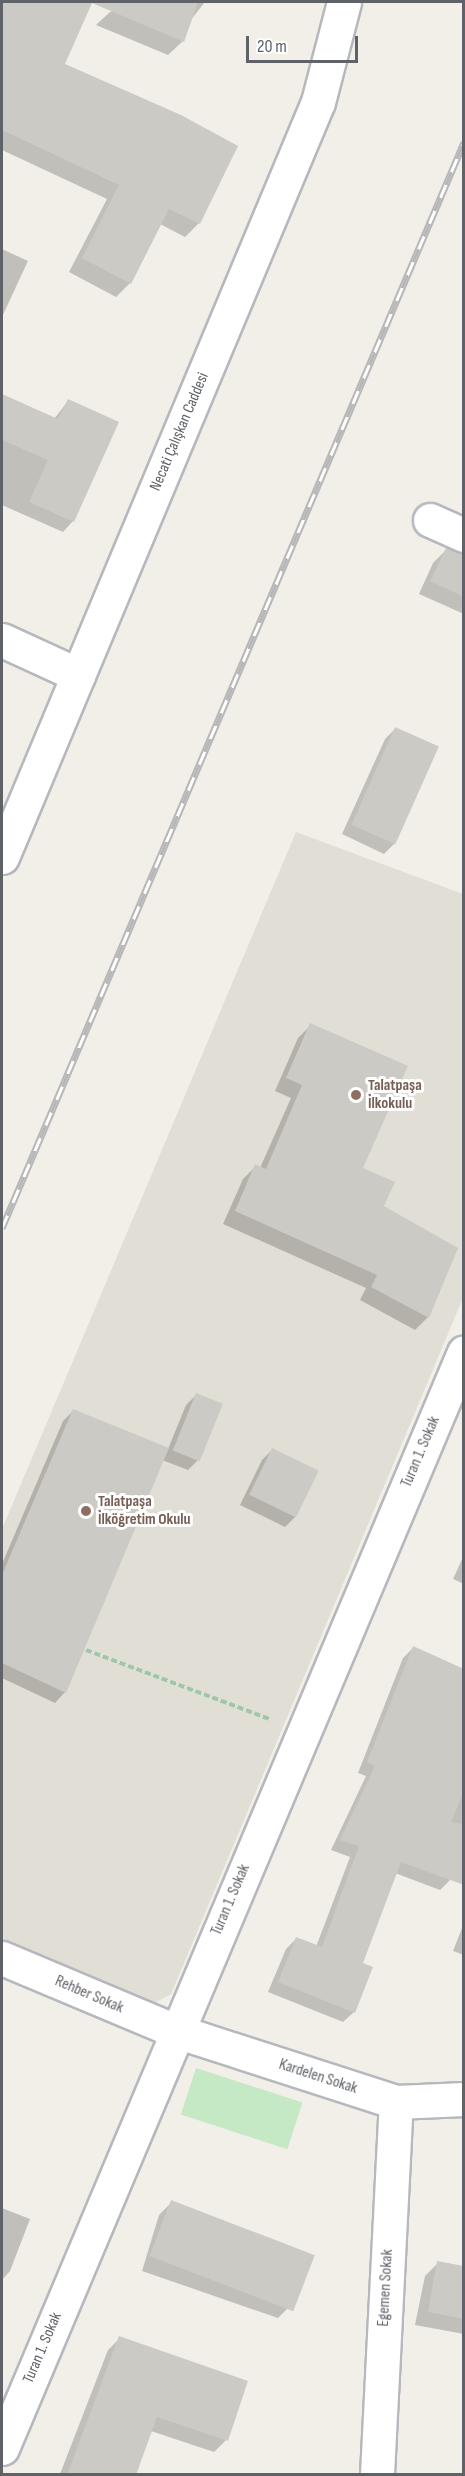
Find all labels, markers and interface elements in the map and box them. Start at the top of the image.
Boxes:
scale bar [249,24,362,62]
text: 20 m [257,36,287,57]
street label: Necati Çalışkan Caddesi [146,370,214,494]
place label: Talatpaşa İlkokulu [368,1076,422,1114]
marker: Talatpaşa İlkokulu [349,1088,363,1102]
street label: Turan 1. Sokak [397,1414,445,1490]
place label: Talatpaşa İlköğretim Okulu [98,1492,190,1530]
marker: Talatpaşa İlköğretim Okulu [79,1504,93,1518]
street label: Turan 1. Sokak [207,1862,255,1938]
street label: Rehber Sokak [52,1972,126,2018]
street label: Kardelen Sokak [276,2055,360,2099]
street label: Egemen Sokak [374,2249,398,2327]
street label: Turan 1. Sokak [19,2310,67,2386]

